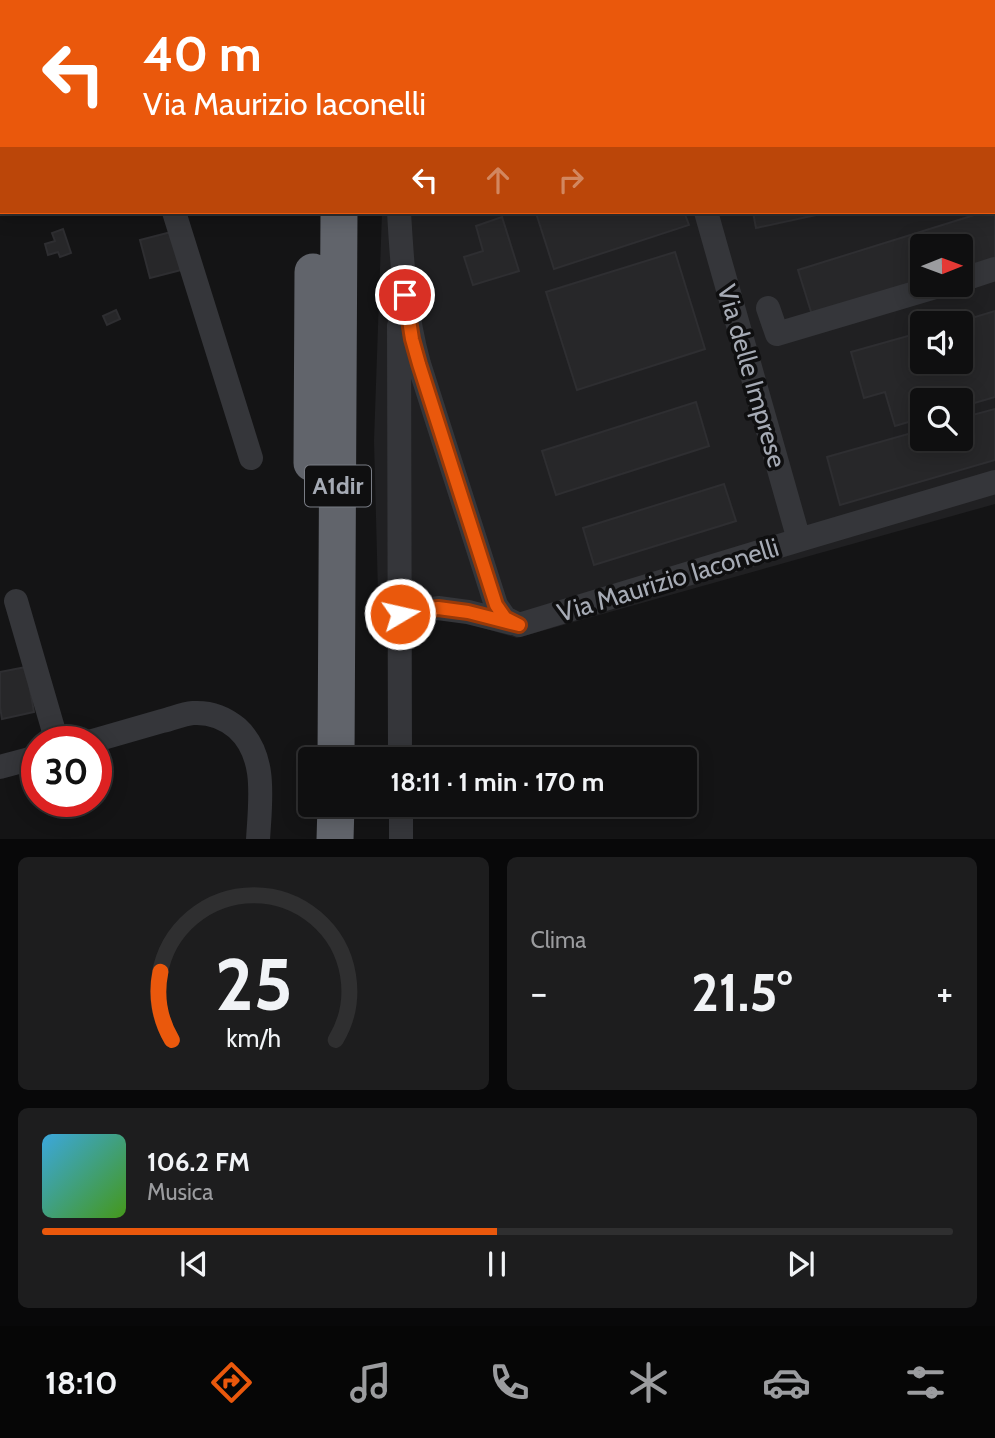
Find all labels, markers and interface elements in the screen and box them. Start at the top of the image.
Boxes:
text: 40 m [143,24,262,83]
icon: left [28,28,119,119]
text: Via Maurizio Iaconelli [143,84,426,123]
icon: left [406,161,444,199]
icon: ahead [479,161,517,199]
icon: right [552,161,590,199]
north arrow [910,234,973,298]
map controls [910,234,973,451]
pin [375,265,435,325]
icon: arrive [386,276,424,314]
street label: Via delle Imprese [711,281,793,471]
button: sound [910,311,973,374]
button: search [910,388,973,451]
road number: A1dir [305,466,371,506]
street label: Via Maurizio Iaconelli [553,531,783,629]
position arrow [363,577,437,651]
speed limit sign: 30 [21,726,112,817]
text: 18:11 · 1 min · 170 m [391,766,604,798]
text: Clima [531,926,586,954]
text: 25 [214,940,292,1028]
text: 21.5° [691,961,792,1024]
text: − [531,969,547,1016]
text: + [936,969,953,1016]
text: km/h [226,1022,281,1052]
text: 106.2 FM [147,1146,250,1178]
text: Musica [147,1178,213,1206]
icon: previous [175,1245,213,1283]
icon: pause [478,1245,516,1283]
icon: next [782,1245,820,1283]
icon: directions [207,1358,256,1407]
icon: music [346,1358,395,1407]
icon: phone [485,1358,534,1407]
icon: climate [624,1358,673,1407]
icon: car [762,1358,811,1407]
icon: filters [901,1358,950,1407]
text: 18:10 [45,1363,118,1402]

